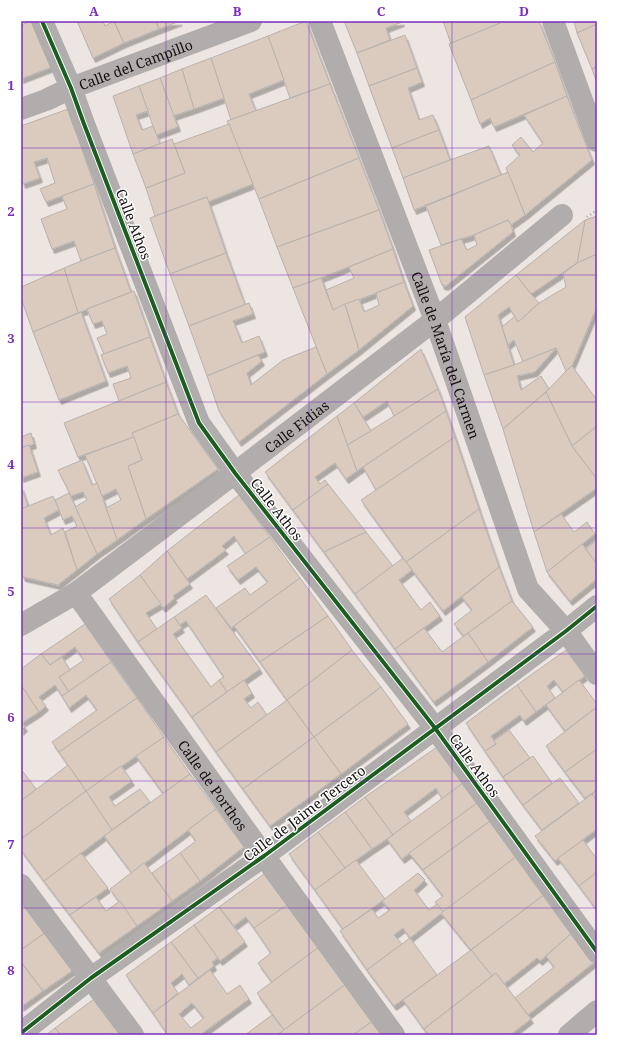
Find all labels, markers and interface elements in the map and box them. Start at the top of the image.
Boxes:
text: A [89,2,99,20]
text: B [233,2,242,20]
text: C [377,2,386,20]
text: D [519,2,529,20]
street label: Calle del Campillo [76,34,195,94]
text: 1 [7,76,15,94]
street label: Calle Athos [112,186,156,262]
text: 2 [7,202,15,220]
street label: Calle de María del Carmen [408,268,485,441]
text: 3 [7,329,15,347]
street label: Calle Fidias [260,395,332,457]
text: 4 [7,455,15,473]
street label: Calle Athos [247,474,307,544]
text: 5 [7,582,15,600]
text: 6 [7,708,15,726]
street label: Calle Athos [445,729,505,801]
street label: Calle de Porthos [174,736,252,834]
street label: Calle de Jaime Tercero [239,761,369,865]
text: 7 [7,835,15,853]
text: 8 [7,961,15,979]

